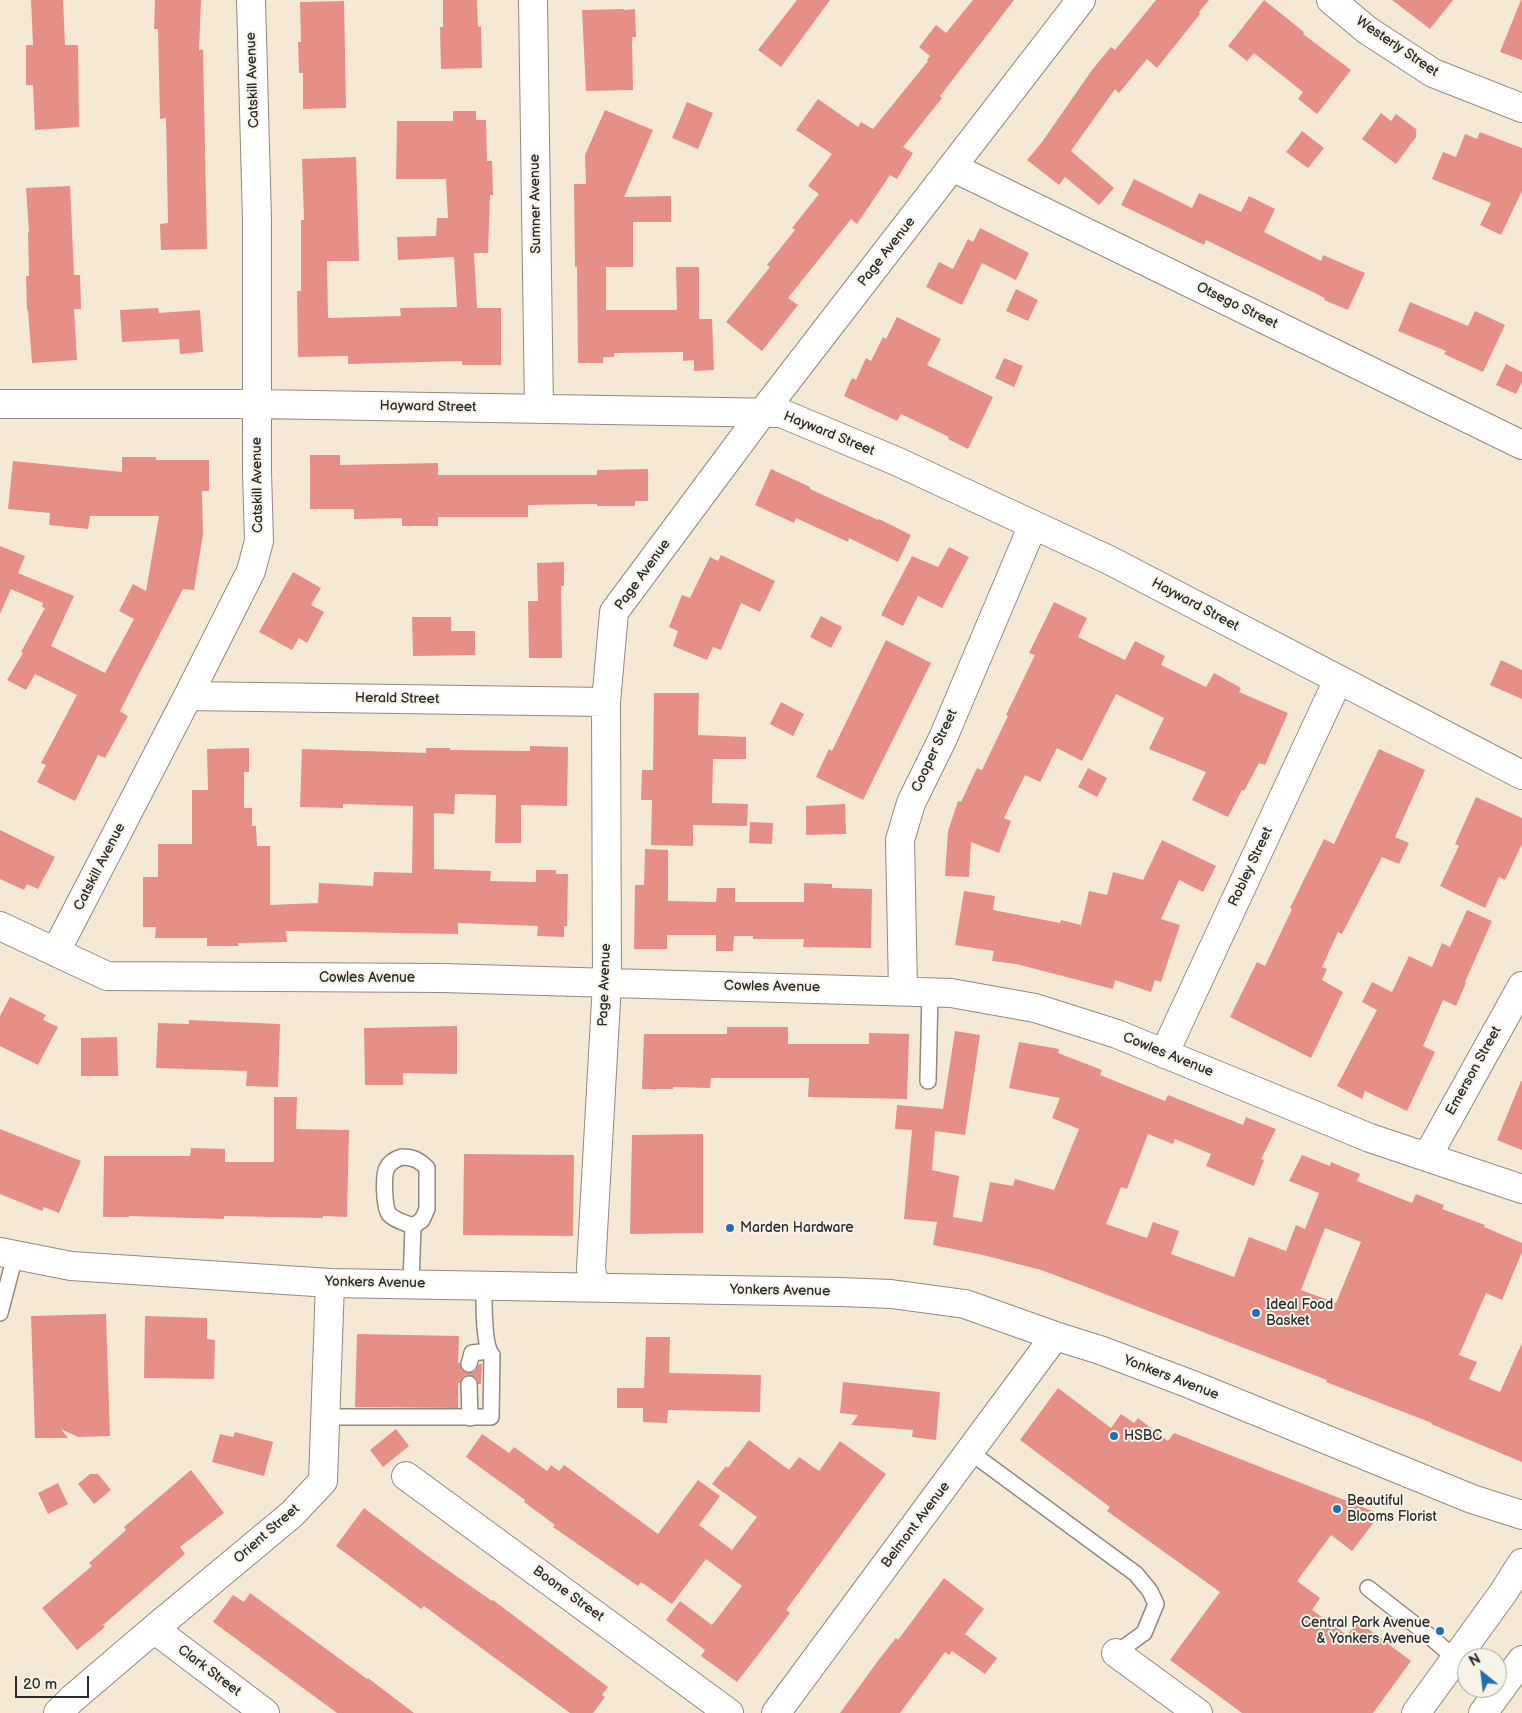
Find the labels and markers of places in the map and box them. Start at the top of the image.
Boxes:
place label: Marden Hardware [740,1220,853,1236]
marker: Marden Hardware [724,1222,736,1234]
place label: Ideal Food Basket [1266,1297,1333,1330]
marker: Ideal Food Basket [1250,1307,1262,1319]
place label: HSBC [1124,1428,1162,1444]
marker: HSBC [1108,1430,1120,1442]
place label: Beautiful Blooms Florist [1347,1493,1437,1525]
marker: Beautiful Blooms Florist [1331,1503,1343,1515]
place label: Central Park Avenue & Yonkers Avenue [1301,1615,1430,1648]
marker: Central Park Avenue & Yonkers Avenue [1434,1625,1446,1637]

